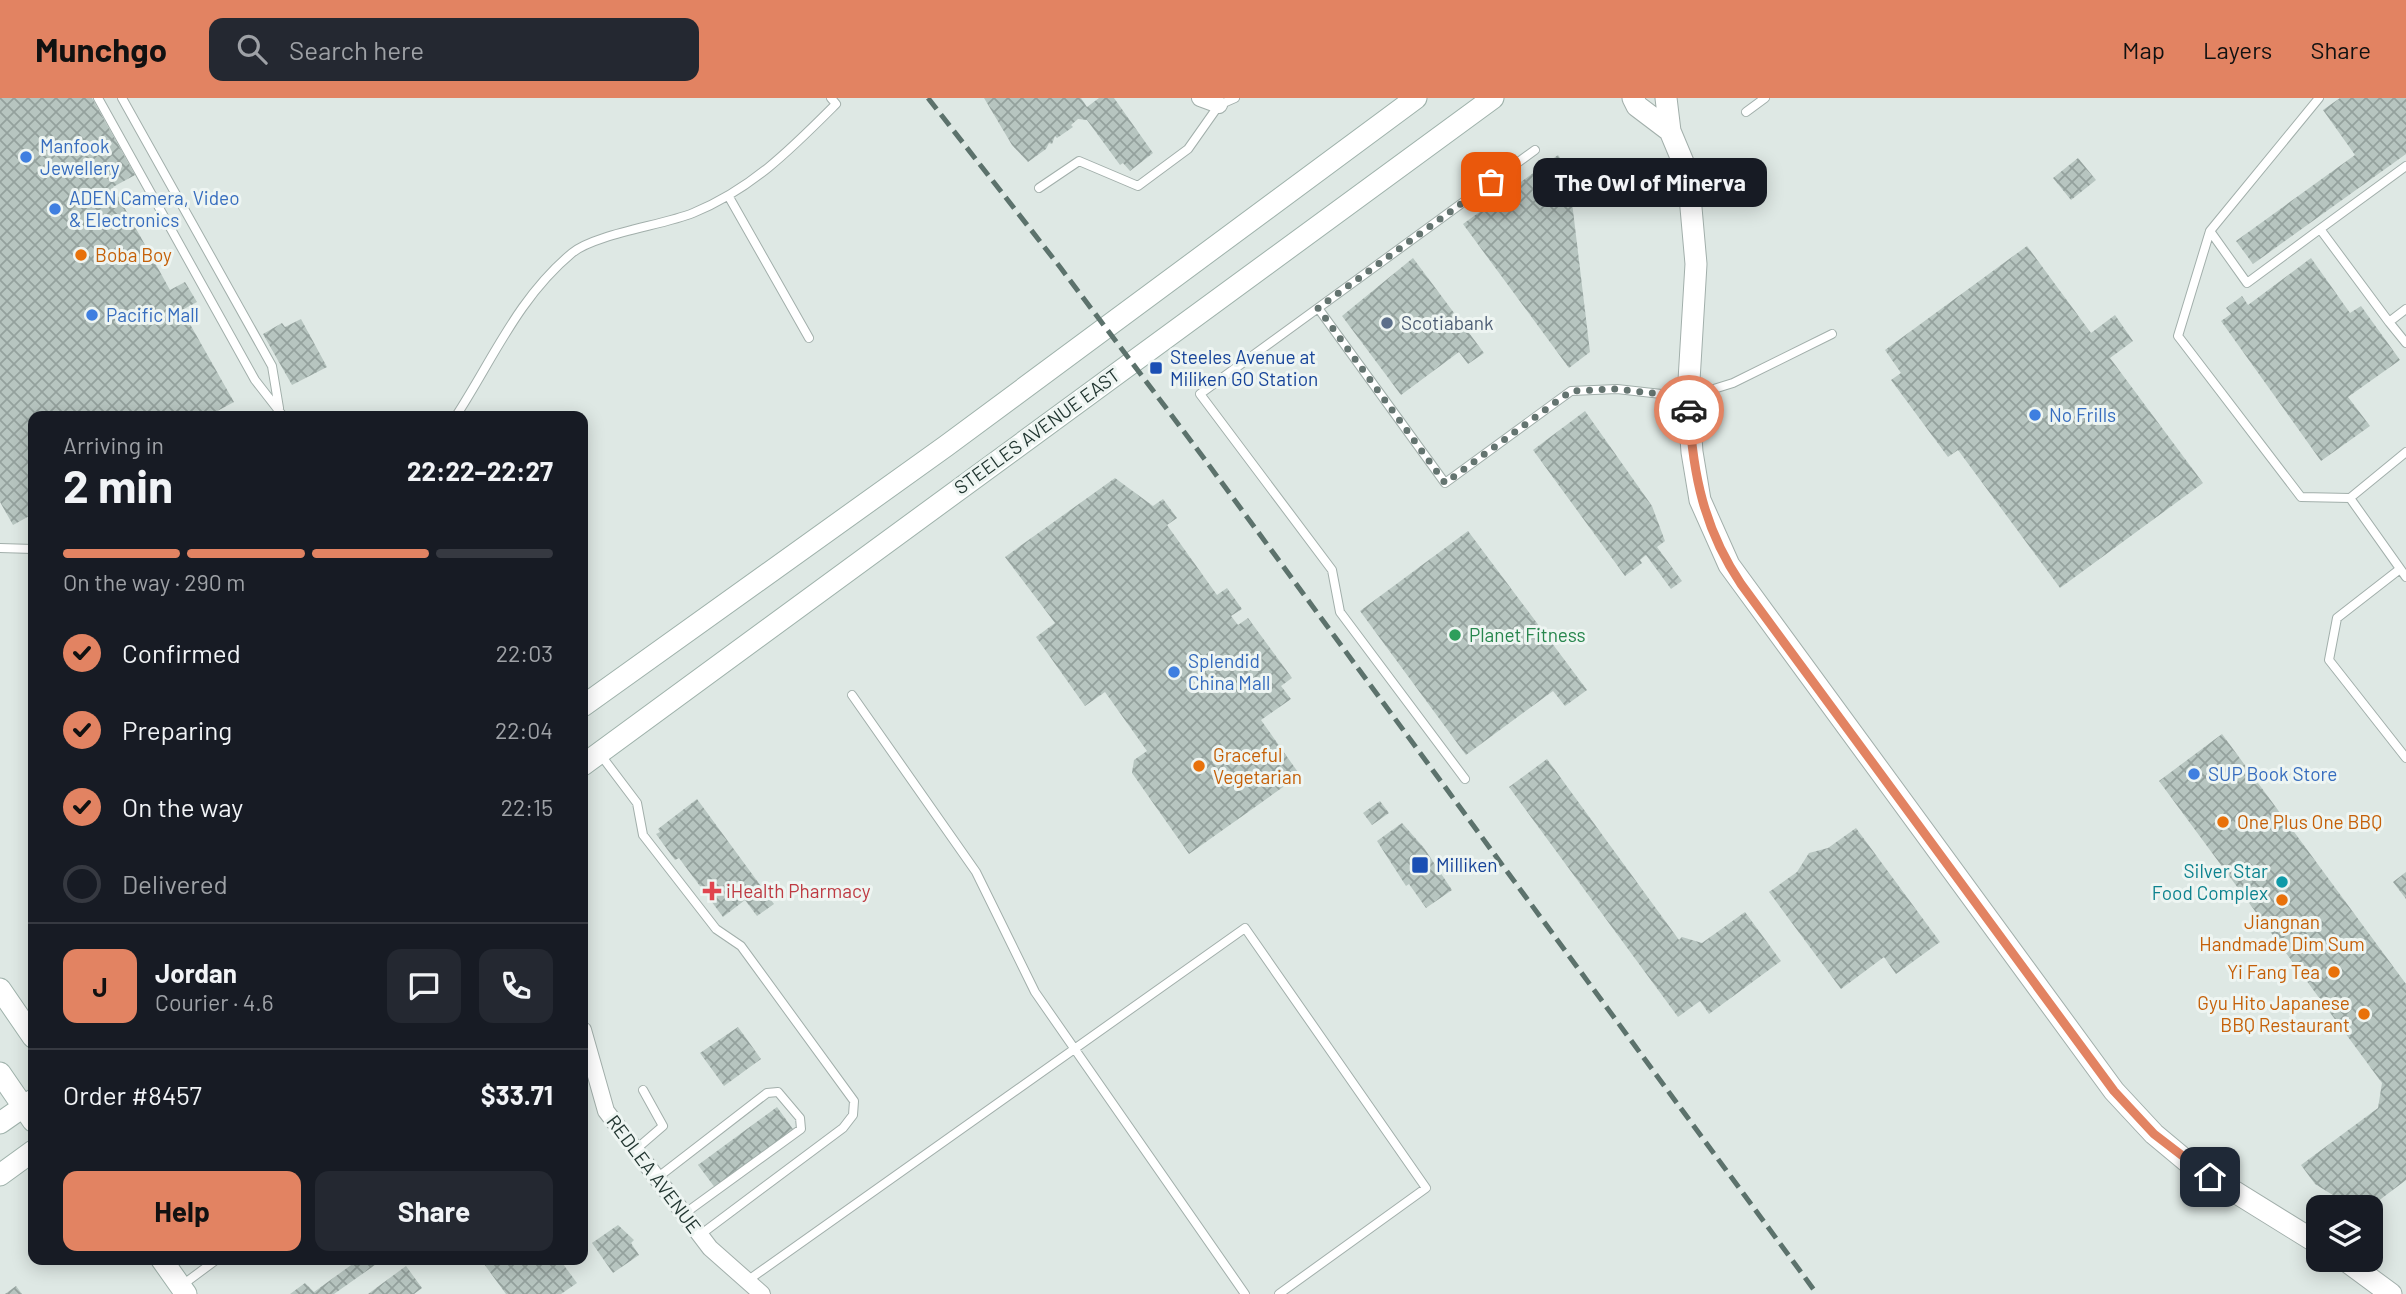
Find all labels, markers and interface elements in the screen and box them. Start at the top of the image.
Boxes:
search box [209,18,699,81]
text: Munchgo [35,29,167,69]
icon: search [233,30,271,68]
text: Search here [289,34,424,65]
text: Map [2122,35,2165,64]
text: Layers [2203,35,2272,64]
text: Share [2310,35,2371,64]
place label: Manfook Jewellery [40,134,120,179]
marker: Manfook Jewellery [18,149,34,165]
pin [1461,152,1521,212]
callout: The Owl of Minerva [1533,158,1768,206]
icon: bag [1472,163,1510,201]
text: The Owl of Minerva [1554,168,1746,196]
place label: ADEN Camera, Video & Electronics [69,186,240,231]
marker: ADEN Camera, Video & Electronics [47,201,63,217]
place label: Boba Boy [95,243,172,266]
marker: Boba Boy [73,247,89,263]
place label: Pacific Mall [106,303,199,326]
marker: Pacific Mall [84,307,100,323]
place label: Scotiabank [1401,311,1493,334]
marker: Scotiabank [1379,315,1395,331]
place label: Steeles Avenue at Miliken GO Station [1170,345,1318,390]
marker: Steeles Avenue at Miliken GO Station [1148,360,1164,376]
street label: STEELES AVENUE EAST [949,363,1124,498]
courier [1654,375,1724,445]
icon: car [1670,391,1708,429]
place label: No Frills [2049,403,2116,426]
marker: No Frills [2027,407,2043,423]
text: Arriving in [63,431,164,459]
text: 22:22–22:27 [407,455,553,486]
text: 2 min [63,457,173,512]
text: On the way · 290 m [63,568,245,596]
place label: Planet Fitness [1469,623,1586,646]
marker: Planet Fitness [1447,627,1463,643]
icon: check [63,634,101,672]
text: Confirmed [122,637,241,668]
text: 22:03 [496,639,553,667]
place label: Splendid China Mall [1188,649,1270,694]
marker: Splendid China Mall [1166,664,1182,680]
icon: check [63,711,101,749]
text: Preparing [122,714,232,745]
text: 22:04 [495,716,553,744]
place label: Graceful Vegetarian [1213,743,1302,788]
marker: Graceful Vegetarian [1191,758,1207,774]
place label: SUP Book Store [2208,762,2337,785]
marker: SUP Book Store [2186,766,2202,782]
icon: check [63,788,101,826]
text: On the way [122,791,243,822]
text: 22:15 [501,793,553,821]
place label: One Plus One BBQ [2237,810,2382,833]
marker: One Plus One BBQ [2215,814,2231,830]
place label: Milliken [1436,853,1498,876]
marker: Milliken [1410,855,1430,875]
place label: Silver Star Food Complex [2152,859,2268,904]
text: Delivered [122,868,228,899]
marker: Silver Star Food Complex [2274,874,2290,890]
place label: iHealth Pharmacy [726,879,871,902]
marker: iHealth Pharmacy [704,883,720,899]
marker: Jiangnan Handmade Dim Sum [2274,892,2290,908]
place label: Jiangnan Handmade Dim Sum [2199,910,2365,955]
button: chat [387,949,461,1023]
button: phone [479,949,553,1023]
text: Jordan [155,957,237,988]
place label: Yi Fang Tea [2227,960,2320,983]
marker: Yi Fang Tea [2326,964,2342,980]
text: J [92,971,108,1002]
text: Courier · 4.6 [155,988,274,1016]
place label: Gyu Hito Japanese BBQ Restaurant [2197,991,2350,1036]
marker: Gyu Hito Japanese BBQ Restaurant [2356,1006,2372,1022]
text: Order #8457 [63,1079,202,1110]
text: $33.71 [481,1079,553,1110]
street label: REDLEA AVENUE [602,1110,706,1237]
pin [2180,1147,2240,1207]
icon: home [2191,1158,2229,1196]
button: Help [63,1171,301,1251]
button: Share [315,1171,553,1251]
map controls [2306,1195,2383,1272]
button: layers [2306,1195,2383,1272]

